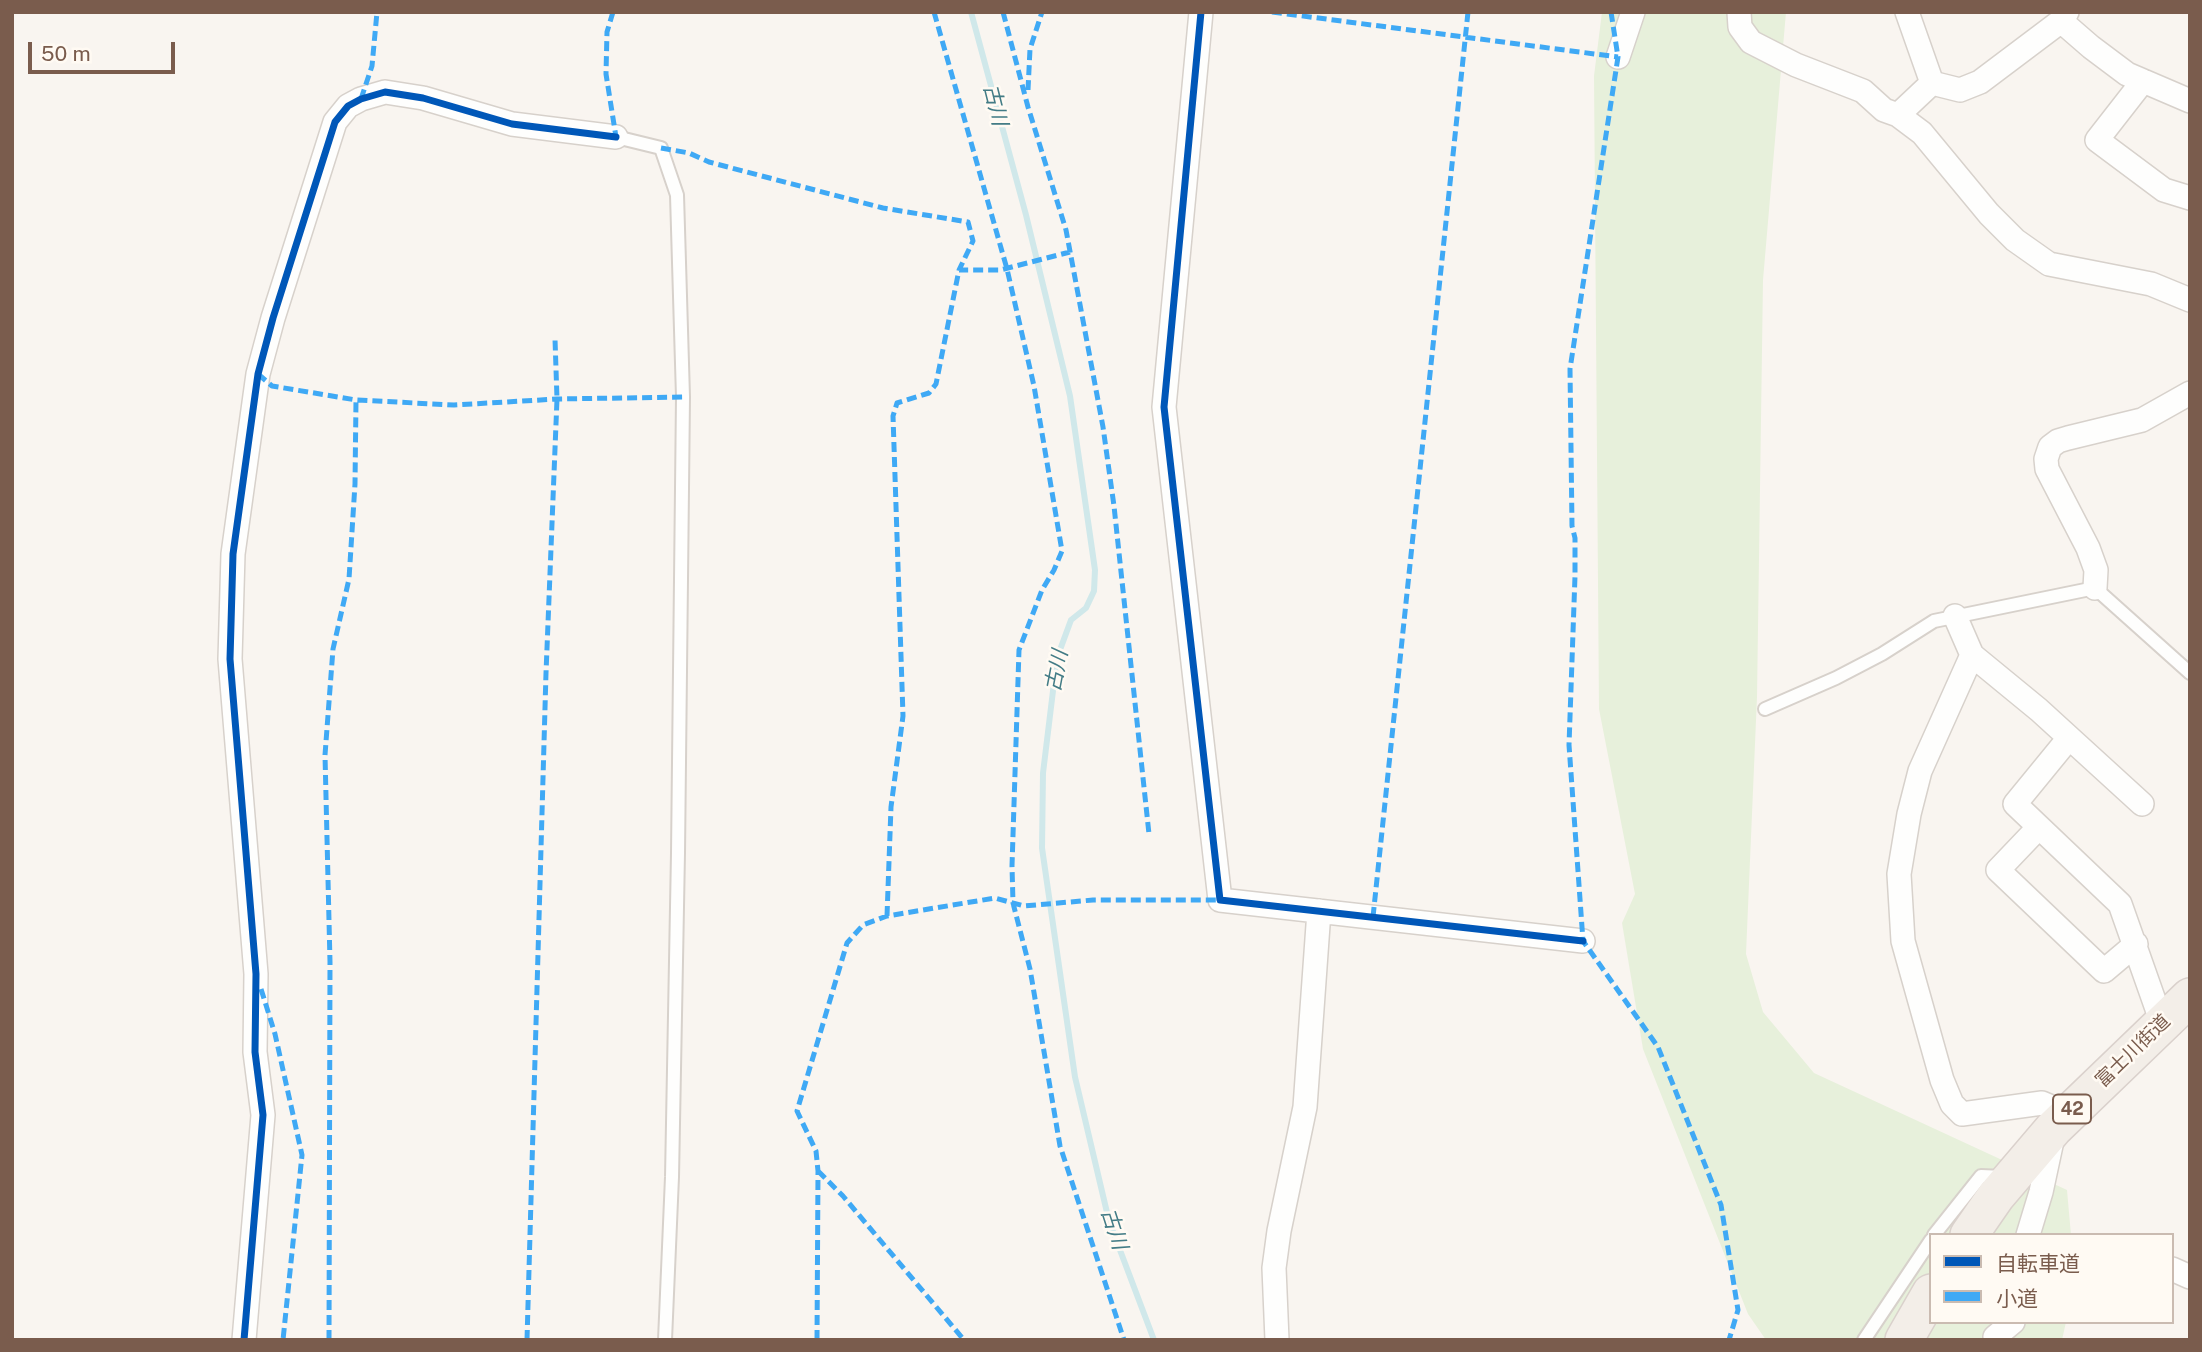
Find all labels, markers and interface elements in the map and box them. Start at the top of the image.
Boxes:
scale bar [32,28,178,72]
text: 50 m [41,41,91,66]
water label: 古川 [978,82,1012,128]
water label: 古川 [1041,648,1073,694]
street label: 富士川街道 [2091,1010,2175,1092]
road number: 42 [2053,1094,2091,1124]
water label: 古川 [1096,1205,1132,1253]
legend [1929,1233,2174,1324]
text: 自転車道 [1996,1251,2080,1276]
text: 小道 [1996,1286,2038,1311]

